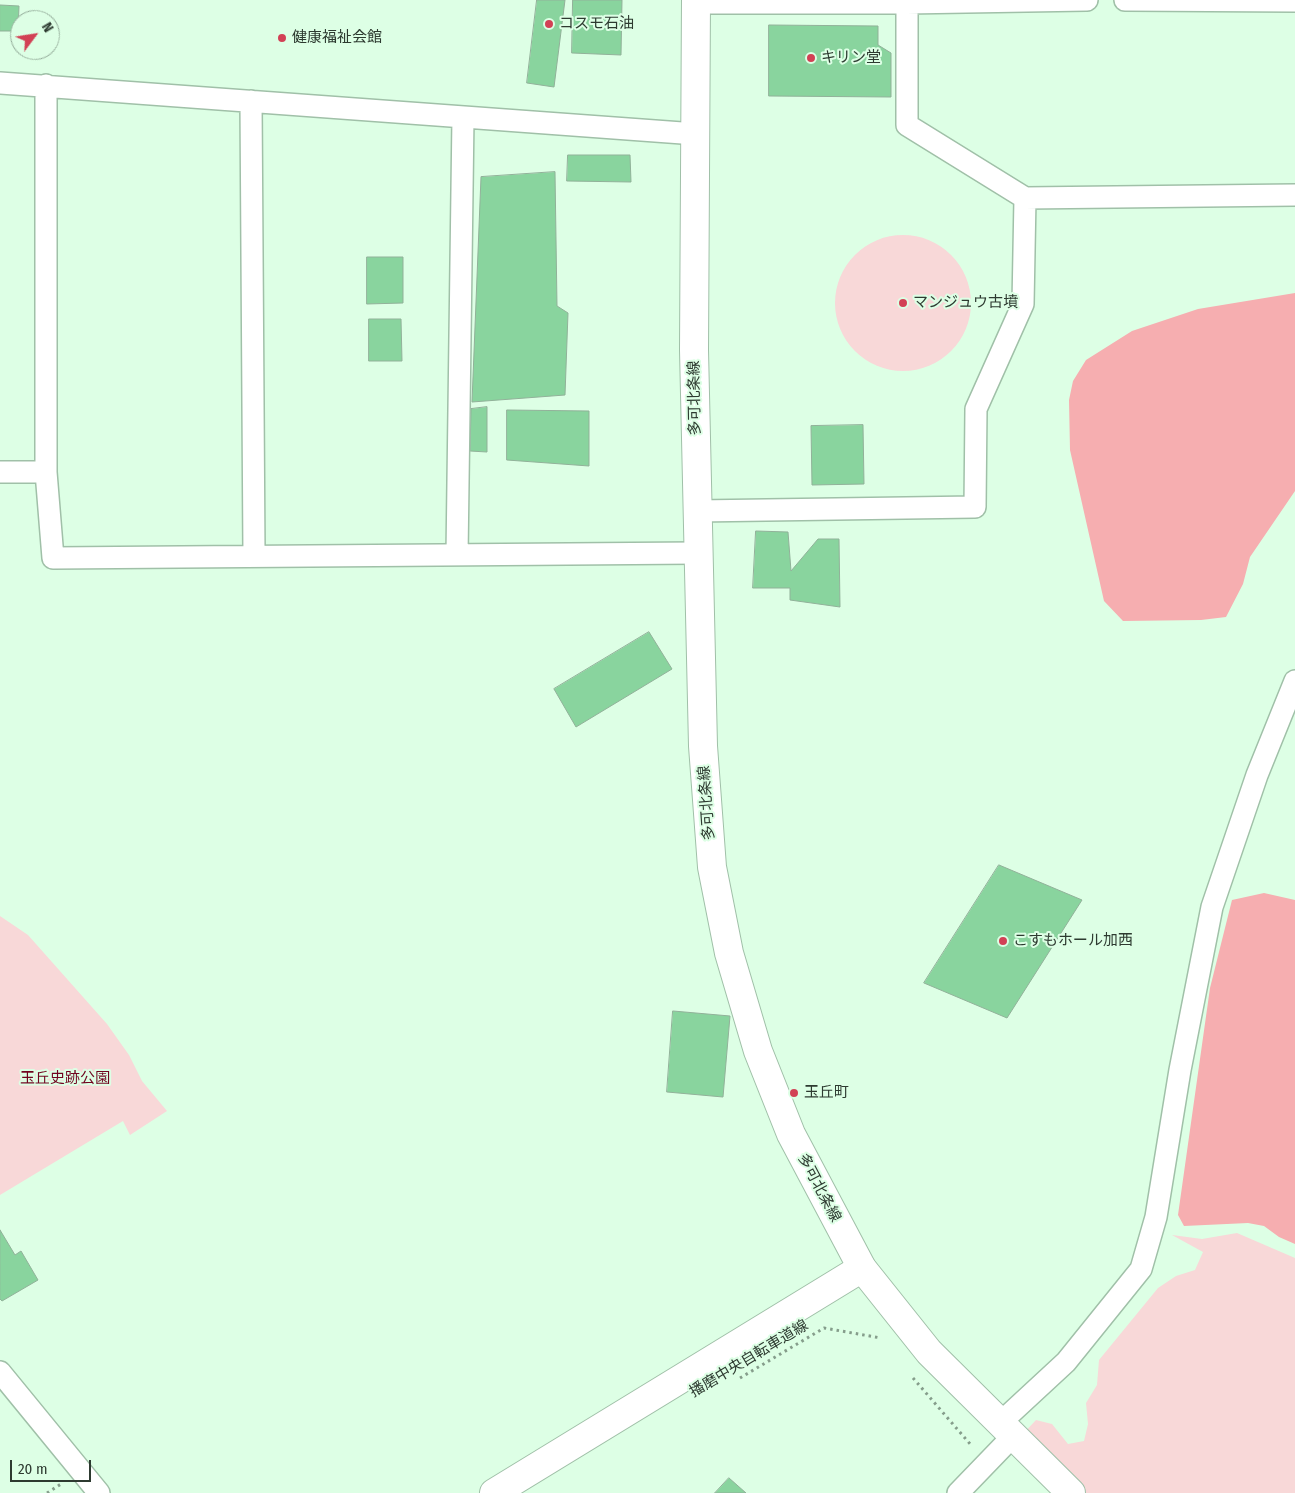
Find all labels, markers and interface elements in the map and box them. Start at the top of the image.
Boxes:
north arrow [10,10,60,60]
place label: コスモ石油 [559,15,634,33]
marker: コスモ石油 [543,18,555,30]
text: N [38,20,57,35]
place label: 健康福祉会館 [292,29,382,47]
marker: 健康福祉会館 [276,32,288,44]
place label: キリン堂 [821,49,881,67]
marker: キリン堂 [805,52,817,64]
place label: マンジュウ古墳 [913,294,1018,312]
marker: マンジュウ古墳 [897,297,909,309]
street label: 多可北条線 [685,360,705,436]
street label: 多可北条線 [695,765,719,841]
place label: こすもホール加西 [1013,932,1133,950]
marker: こすもホール加西 [997,935,1009,947]
park label: 玉丘史跡公園 [20,1070,110,1088]
place label: 玉丘町 [804,1084,849,1102]
marker: 玉丘町 [788,1087,800,1099]
street label: 多可北条線 [793,1151,845,1225]
street label: 播磨中央自転車道線 [687,1317,811,1401]
scale bar [12,1450,94,1482]
text: 20 m [18,1460,48,1478]

